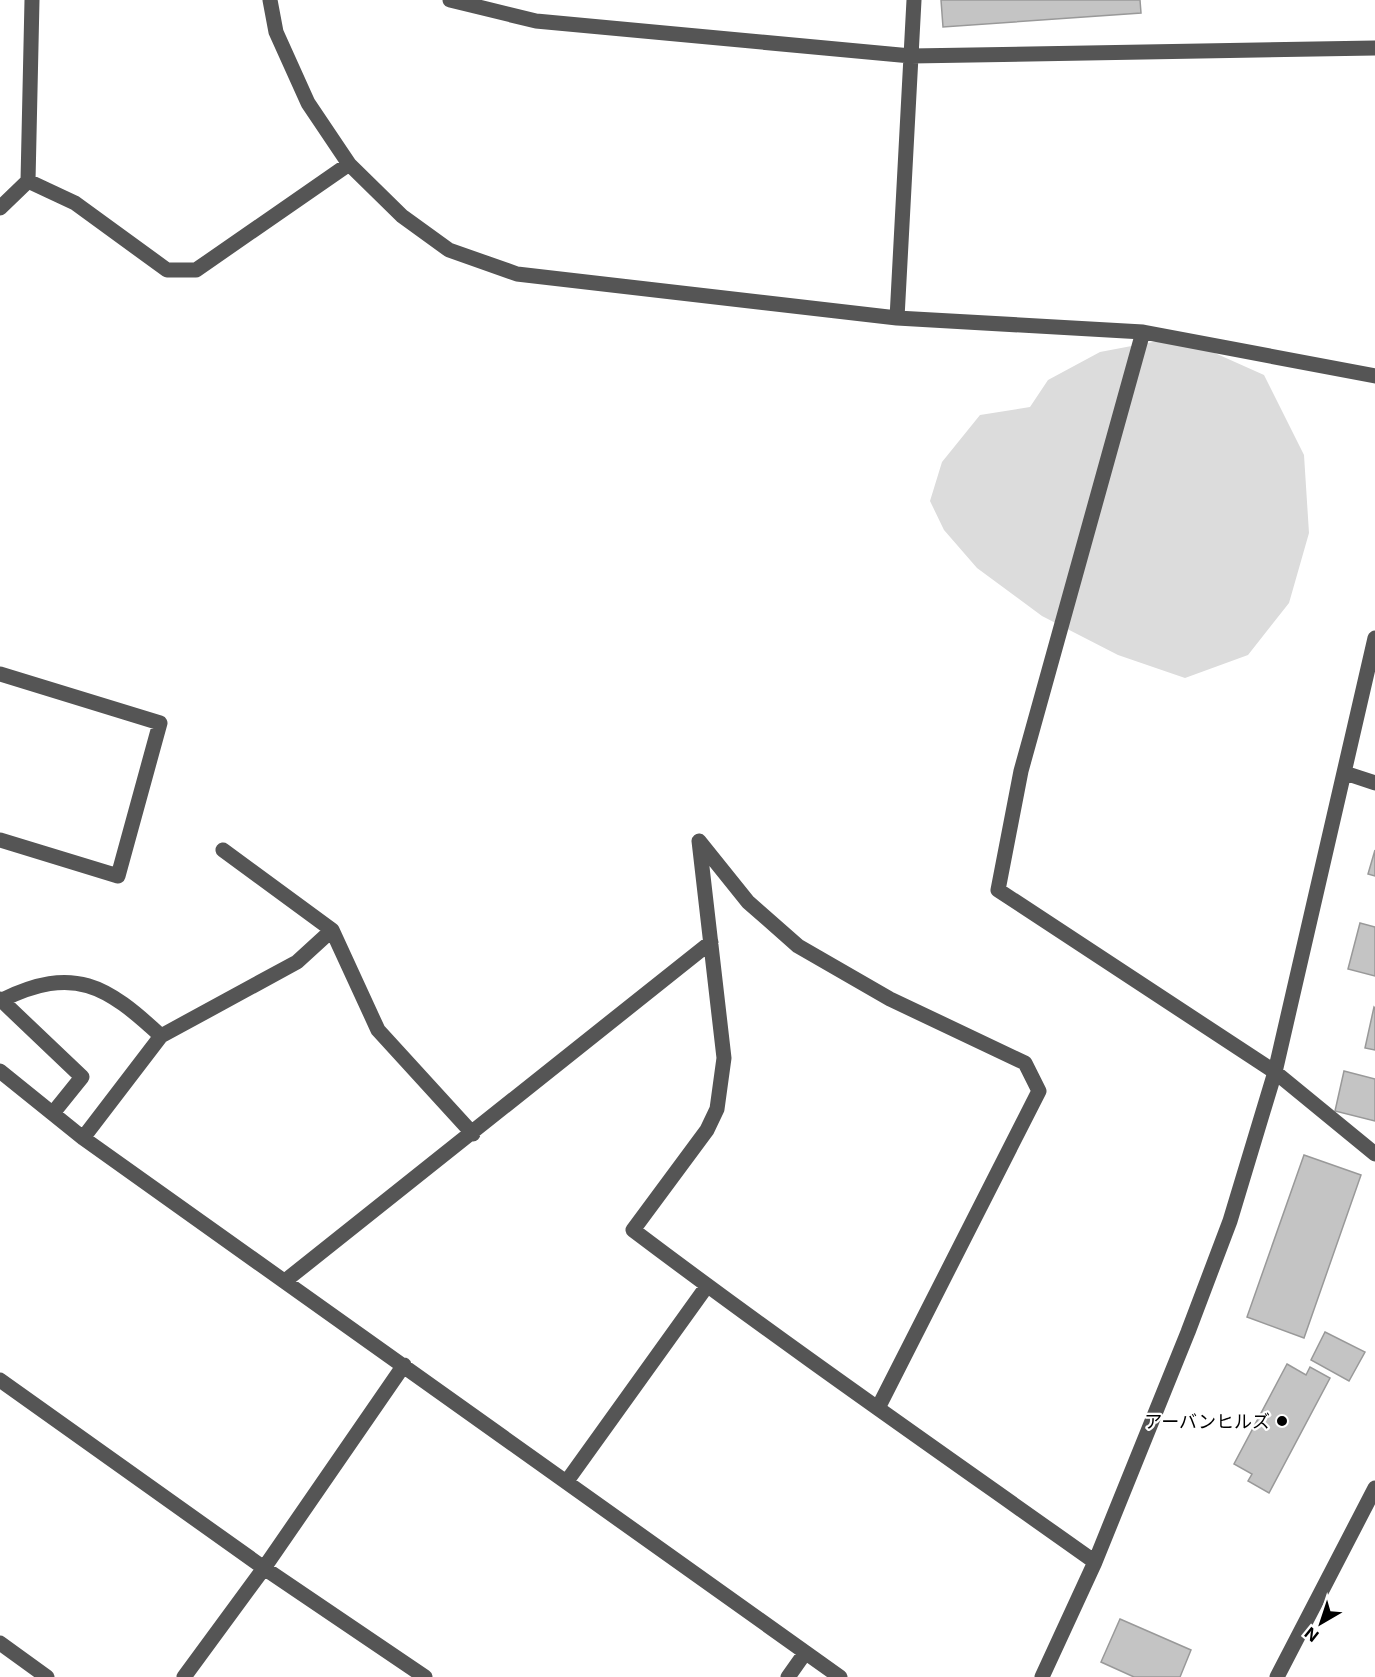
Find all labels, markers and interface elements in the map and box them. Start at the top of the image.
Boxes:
place label: アーバンヒルズ [1144,1411,1270,1432]
marker: アーバンヒルズ [1275,1414,1289,1428]
north arrow [1291,1593,1351,1653]
text: N [1301,1623,1323,1646]

